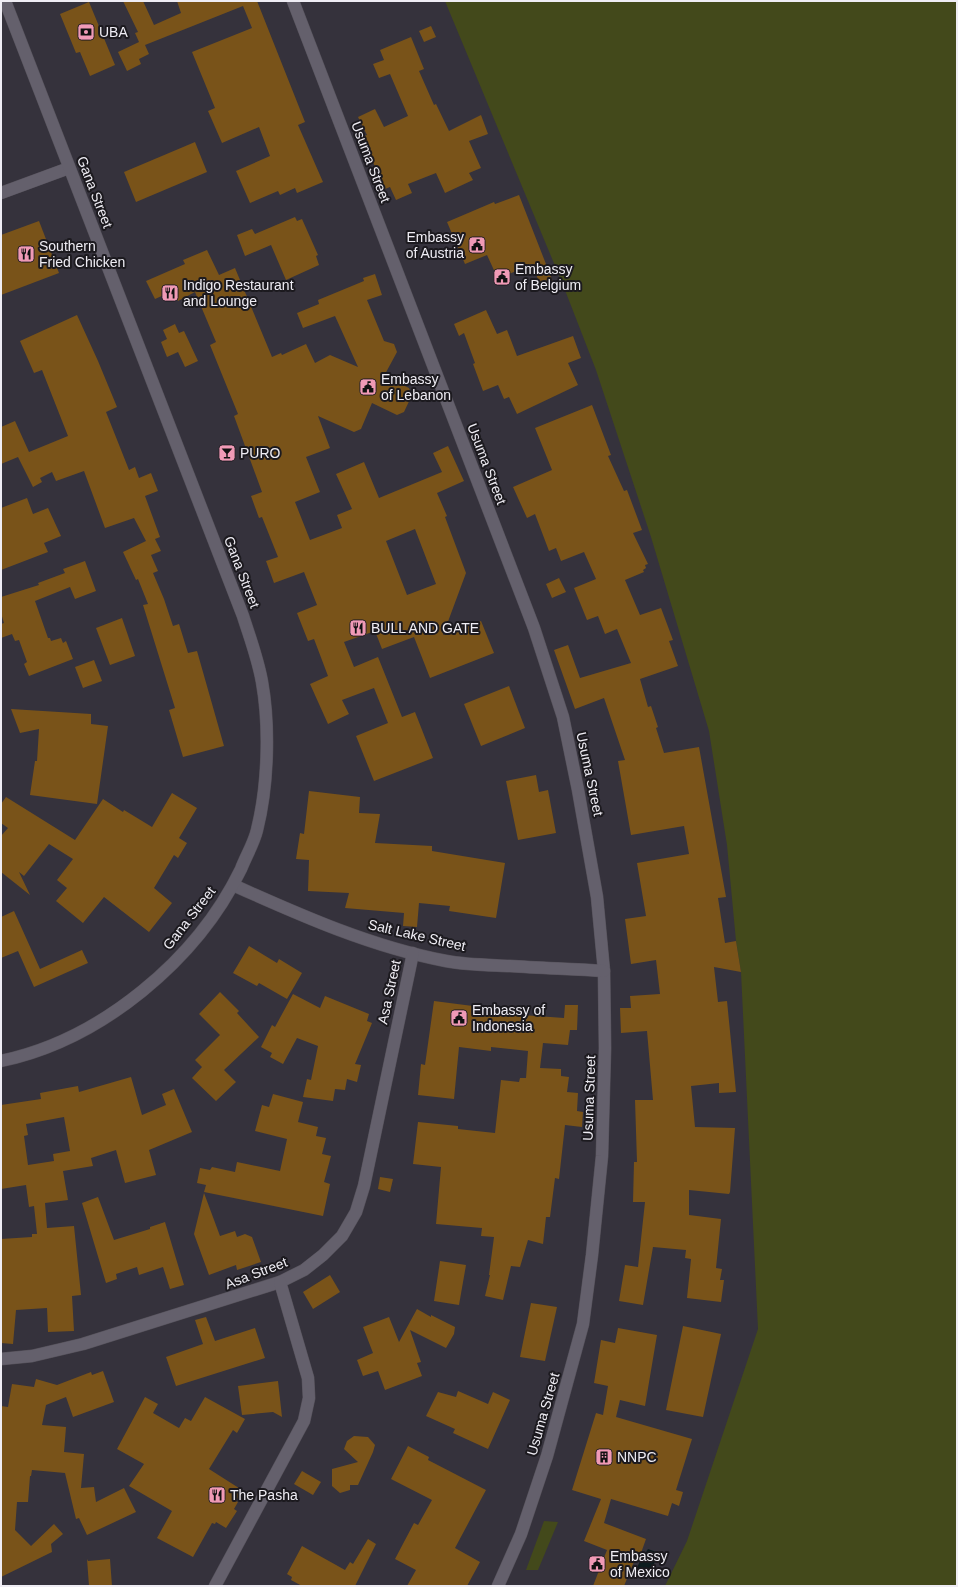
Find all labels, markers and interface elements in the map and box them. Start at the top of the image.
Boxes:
bank icon: UBA [76,22,96,42]
place label: UBA [99,24,128,40]
street label: Usuma Street [348,119,394,205]
street label: Gana Street [74,154,116,230]
place label: Embassy of Austria [406,229,464,261]
public building icon: Embassy of Austria [467,235,487,255]
place label: Southern Fried Chicken [39,238,125,270]
restaurant icon: Southern Fried Chicken [16,244,36,264]
place label: Embassy of Belgium [515,261,581,293]
public building icon: Embassy of Belgium [492,267,512,287]
place label: Indigo Restaurant and Lounge [183,277,294,309]
restaurant icon: Indigo Restaurant and Lounge [160,283,180,303]
place label: Embassy of Lebanon [381,371,451,403]
public building icon: Embassy of Lebanon [358,377,378,397]
street label: Usuma Street [464,421,510,507]
bar icon: PURO [217,443,237,463]
place label: PURO [240,445,281,461]
street label: Gana Street [221,534,263,610]
restaurant icon: BULL AND GATE [348,618,368,638]
place label: BULL AND GATE [371,620,479,636]
street label: Usuma Street [573,730,607,818]
street label: Gana Street [159,883,219,953]
street label: Salt Lake Street [367,916,467,954]
street label: Asa Street [374,958,404,1026]
place label: Embassy of Indonesia [472,1002,545,1034]
public building icon: Embassy of Indonesia [449,1008,469,1028]
street label: Usuma Street [580,1055,598,1141]
street label: Asa Street [223,1254,289,1292]
street label: Usuma Street [524,1371,563,1457]
building icon: NNPC [594,1447,614,1467]
place label: NNPC [617,1449,657,1465]
restaurant icon: The Pasha [207,1485,227,1505]
place label: The Pasha [230,1487,298,1503]
place label: Embassy of Mexico [610,1548,670,1580]
public building icon: Embassy of Mexico [587,1554,607,1574]

